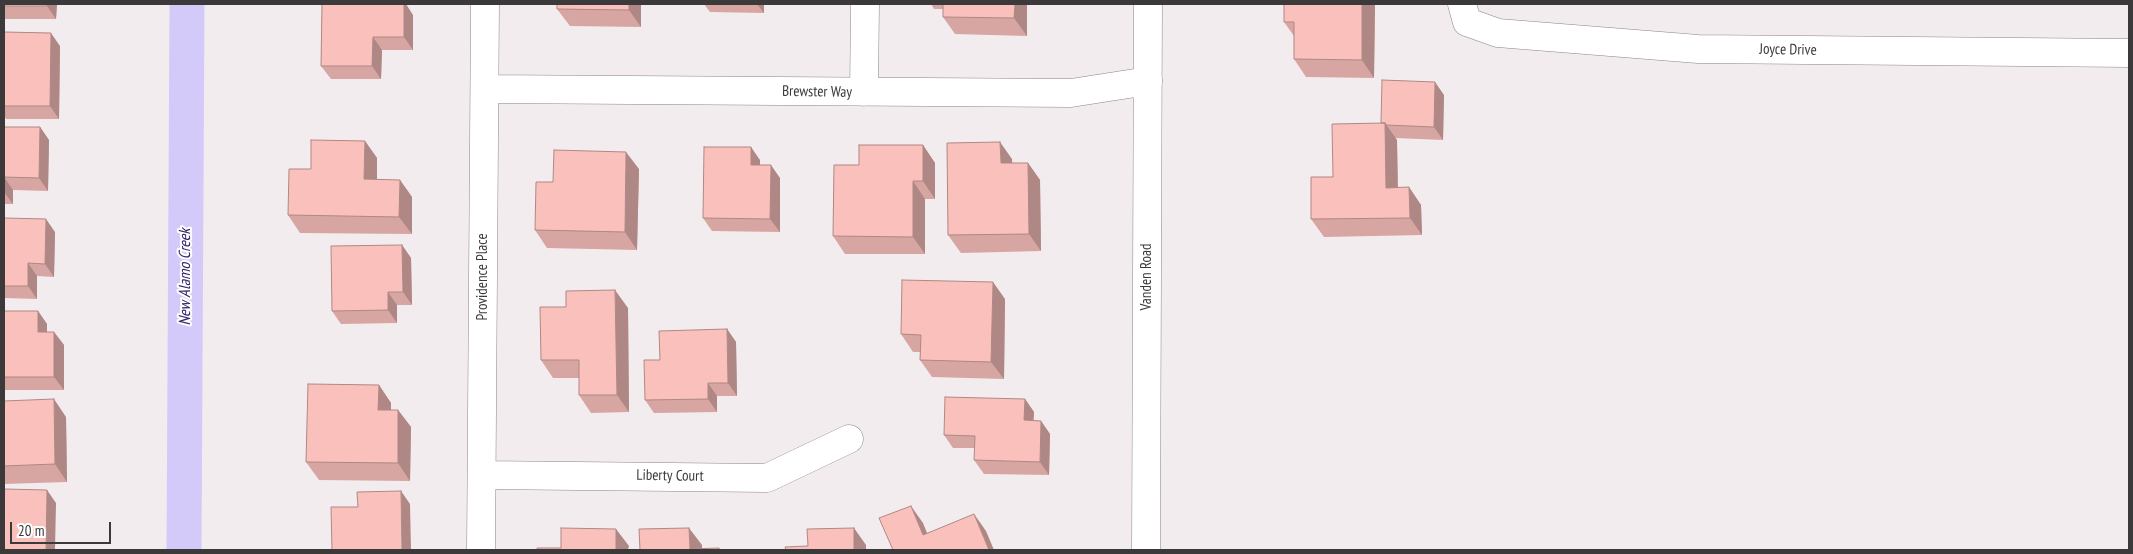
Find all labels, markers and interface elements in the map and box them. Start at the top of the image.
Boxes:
street label: Joyce Drive [1759,41,1817,59]
street label: Brewster Way [782,82,852,102]
water label: New Alamo Creek [175,228,195,326]
street label: Providence Place [474,233,492,321]
street label: Vanden Road [1138,244,1156,310]
street label: Liberty Court [636,466,704,486]
scale bar [12,512,114,544]
text: 20 m [18,521,44,540]

